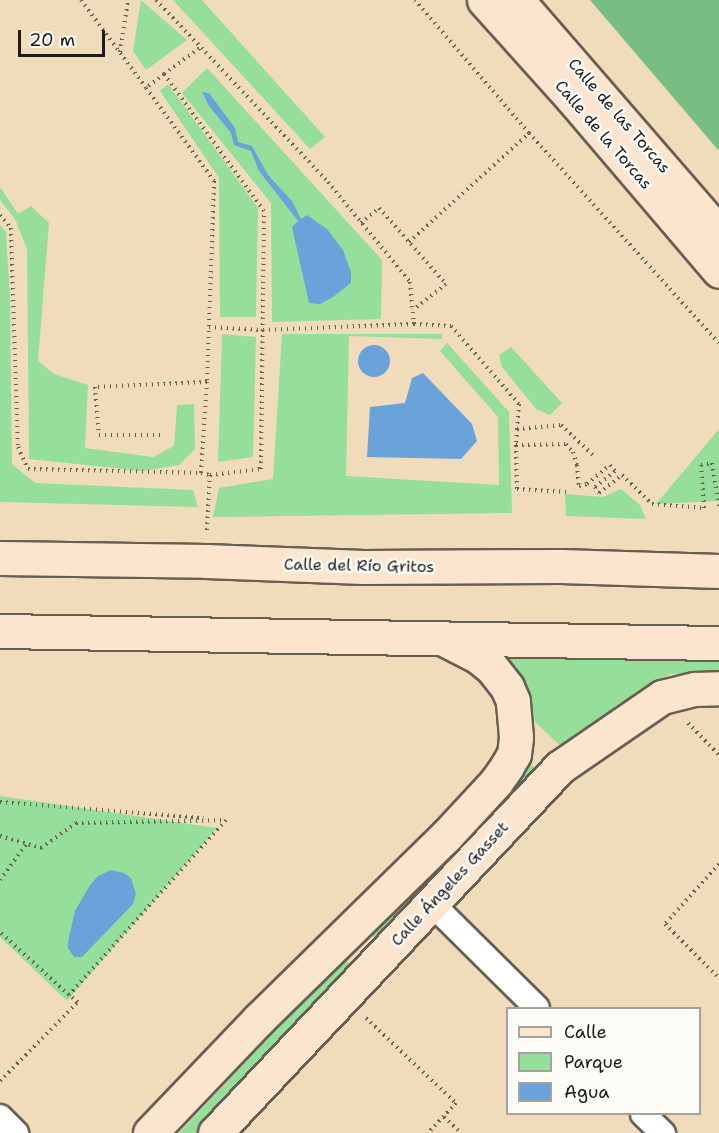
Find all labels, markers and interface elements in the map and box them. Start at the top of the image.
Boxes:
scale bar [21,18,108,56]
text: 20 m [29,28,75,52]
street label: Calle de las Torcas [564,55,674,177]
street label: Calle de la Torcas [551,77,655,193]
street label: Calle del Río Gritos [284,555,434,577]
street label: Calle Ángeles Gasset [387,818,513,950]
legend [506,1007,701,1115]
text: Calle [564,1020,607,1044]
text: Parque [564,1050,623,1074]
text: Agua [564,1080,609,1104]

